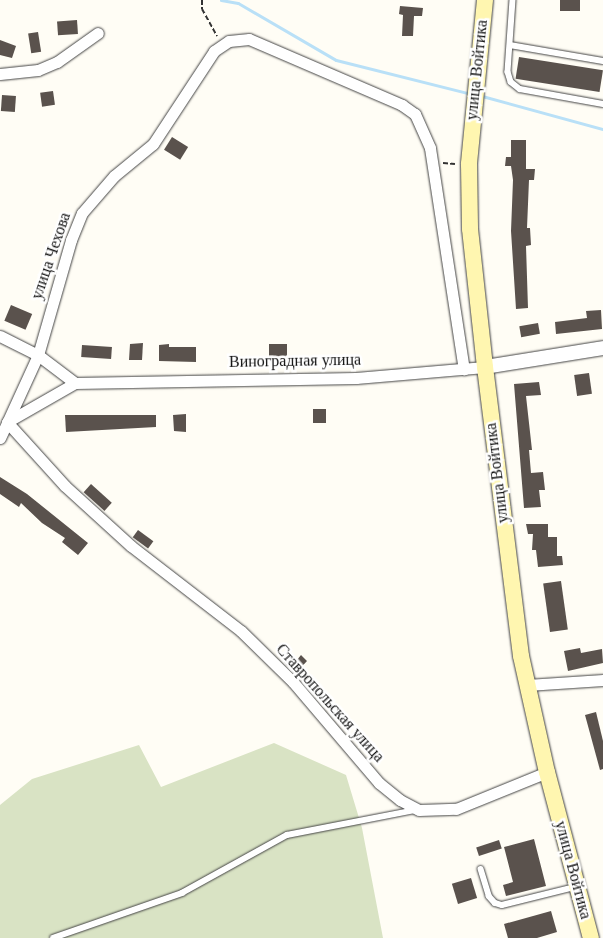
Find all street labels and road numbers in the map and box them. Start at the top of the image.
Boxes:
street label: улица Войтика [462,19,492,121]
street label: улица Чехова [27,210,75,302]
street label: Виноградная улица [229,350,361,372]
street label: улица Войтика [481,422,513,524]
street label: Ставропольская улица [272,640,388,766]
street label: улица Войтика [551,819,595,921]

